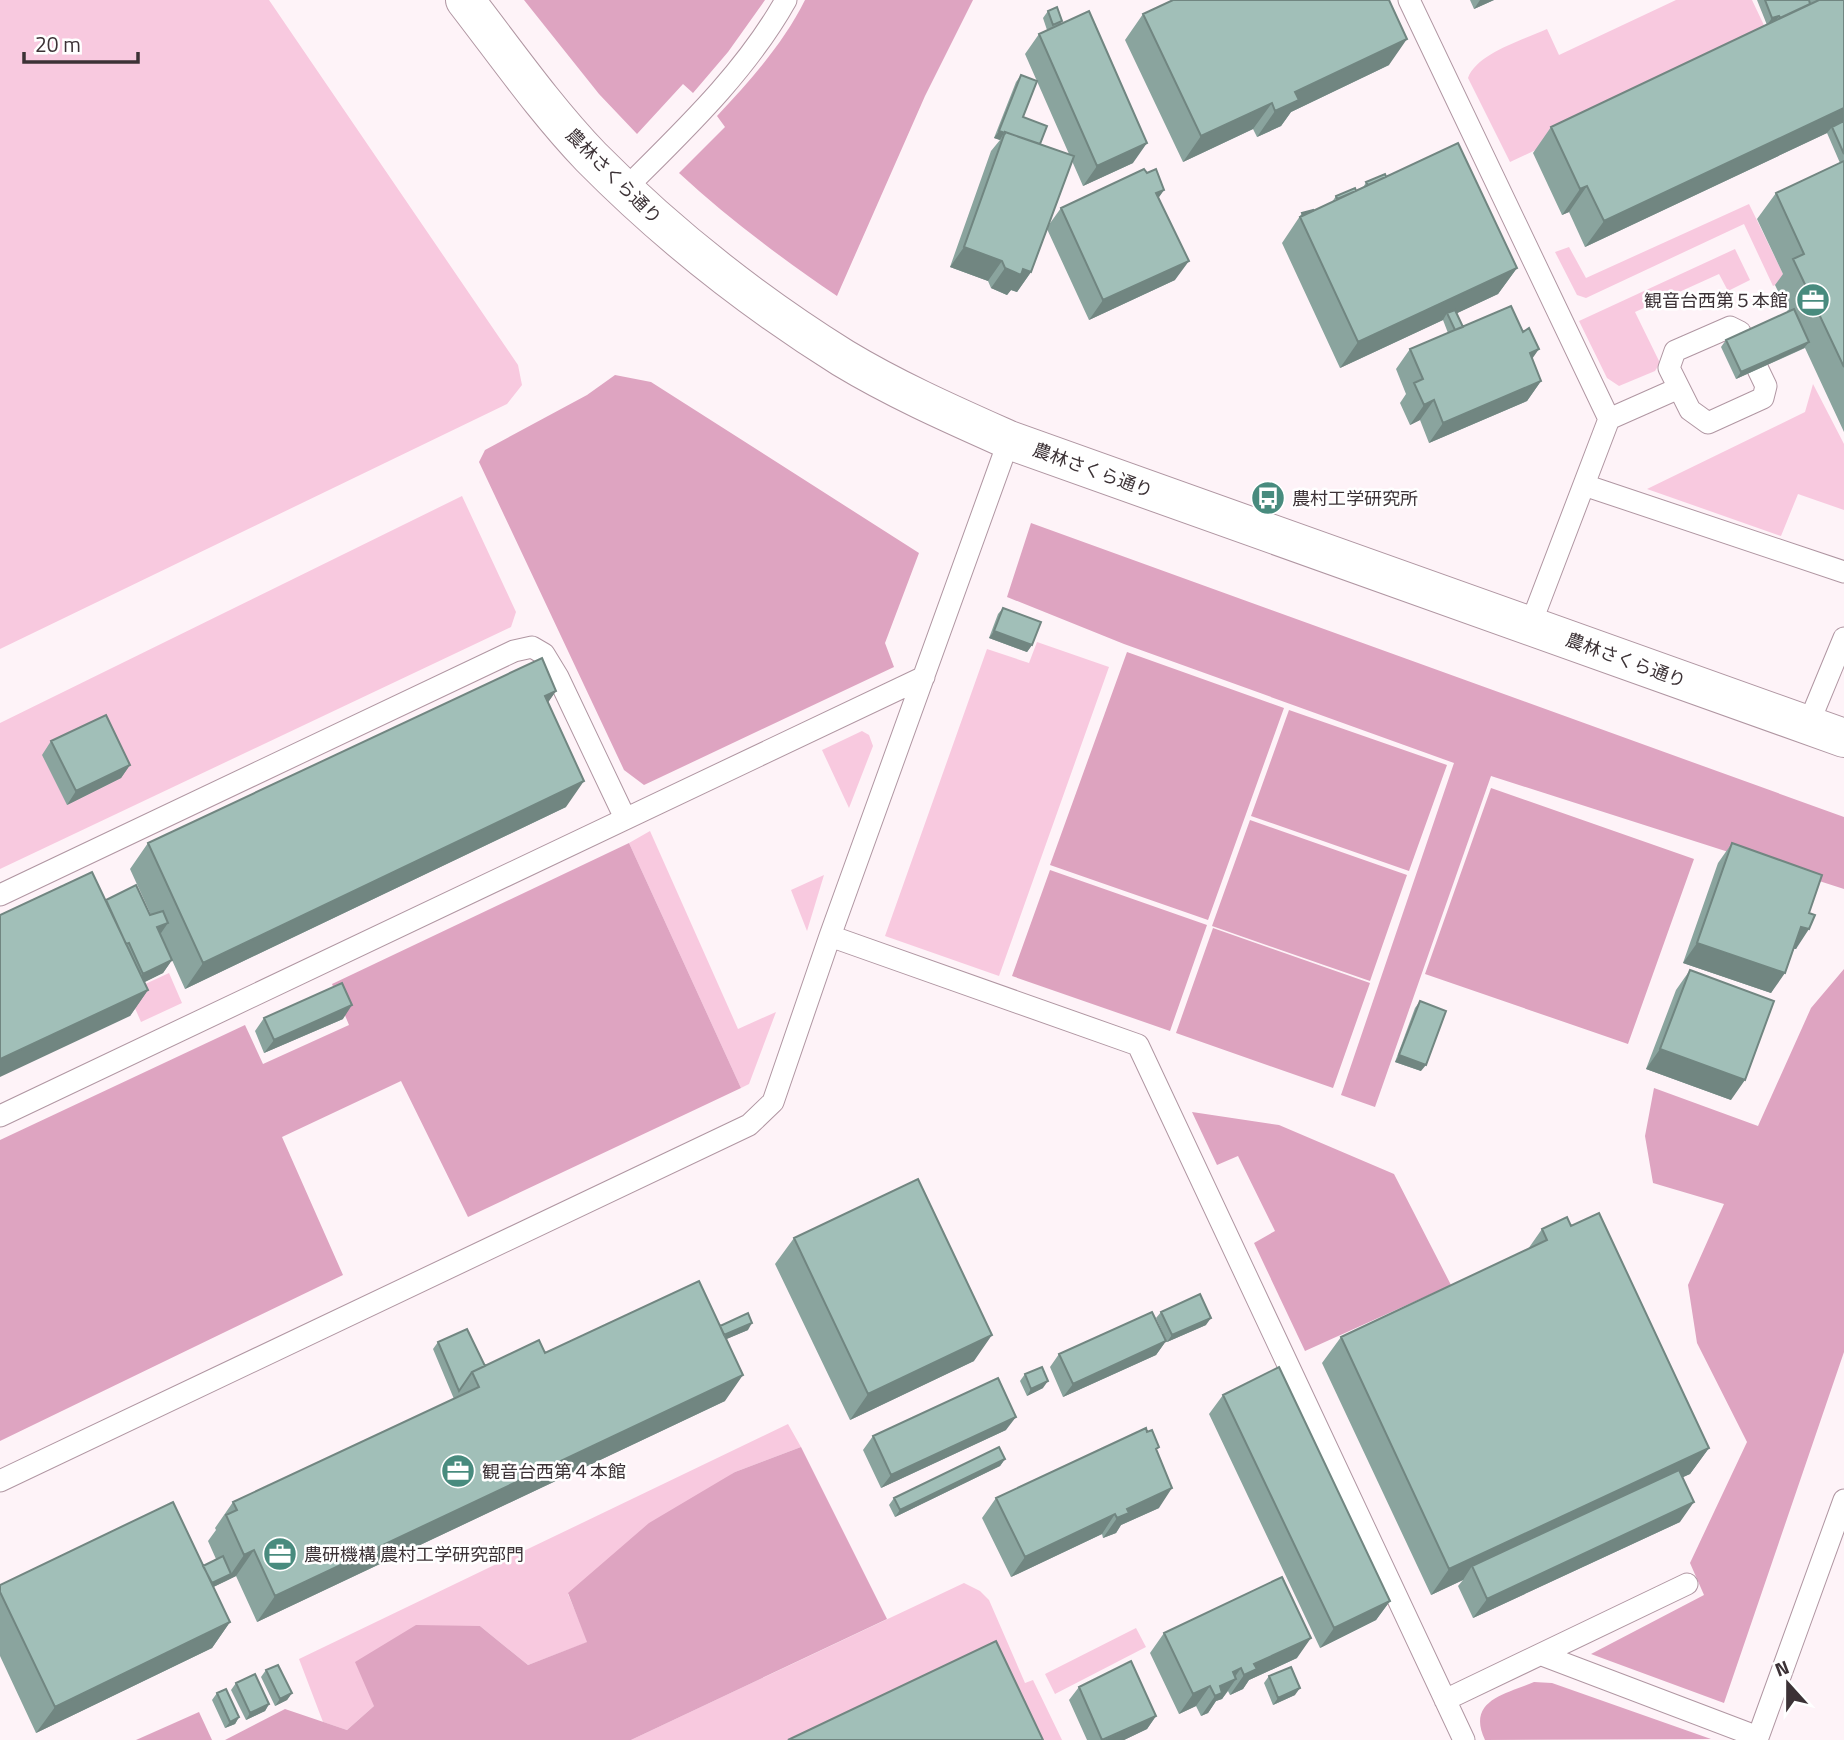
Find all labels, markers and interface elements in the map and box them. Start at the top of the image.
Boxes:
scale bar [24,21,138,65]
text: 20 m [35,28,81,60]
street label: 農林さくら通り [560,122,668,230]
office icon: 観音台西第５本館 [1794,281,1832,319]
place label: 観音台西第５本館 [1644,287,1788,314]
street label: 農林さくら通り [1029,436,1157,504]
bus stop icon: 農村工学研究所 [1249,479,1287,517]
place label: 農村工学研究所 [1292,485,1418,512]
street label: 農林さくら通り [1562,626,1690,694]
office icon: 観音台西第４本館 [439,1452,477,1490]
place label: 観音台西第４本館 [482,1458,626,1485]
office icon: 農研機構 農村工学研究部門 [261,1535,299,1573]
place label: 農研機構 農村工学研究部門 [304,1541,524,1568]
north arrow [1753,1649,1823,1719]
text: N [1770,1652,1793,1684]

